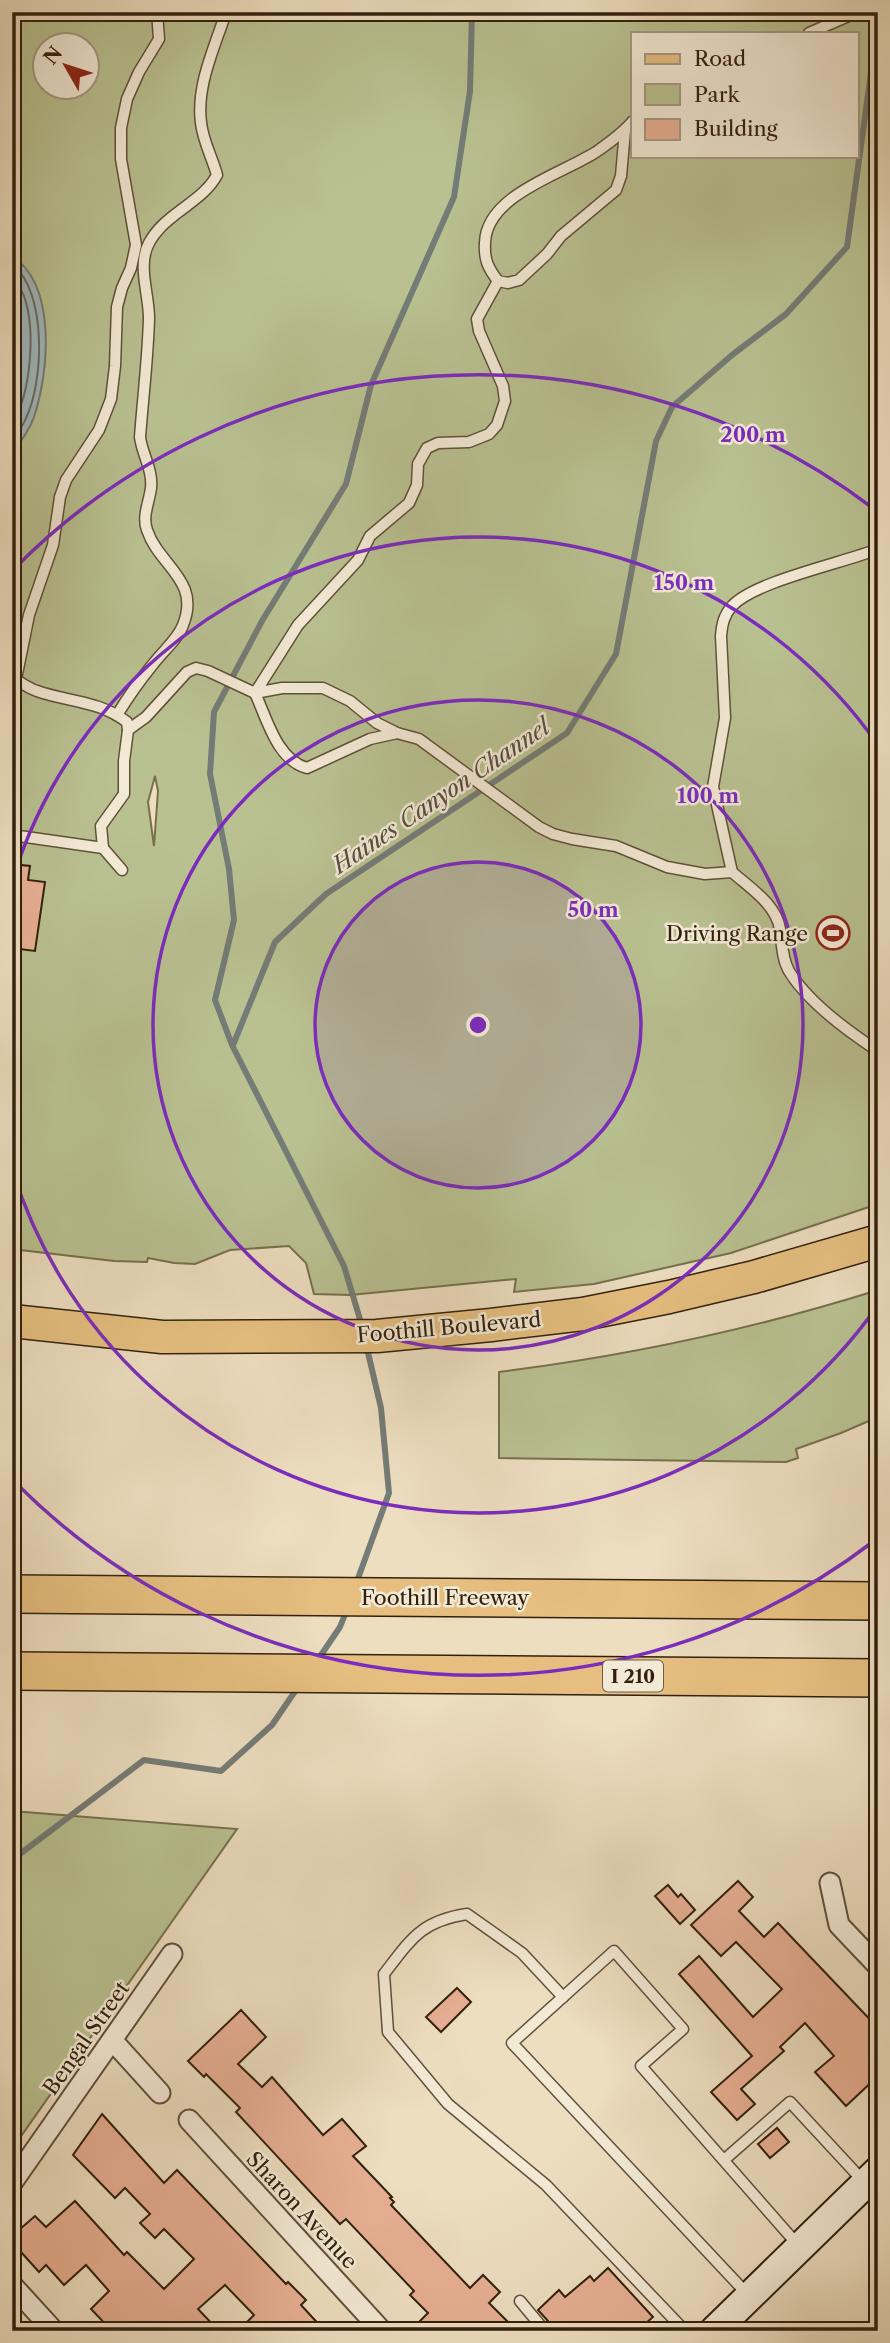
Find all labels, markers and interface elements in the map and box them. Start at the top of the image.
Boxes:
north arrow [32,32,102,102]
legend [631,32,858,158]
text: N [39,42,67,69]
text: Road [694,46,746,71]
text: Park [694,82,740,107]
text: Building [694,116,779,141]
text: 200 m [720,422,786,447]
text: 150 m [654,570,714,595]
water label: Haines Canyon Channel [325,711,557,880]
text: 100 m [677,783,739,808]
text: 50 m [567,897,619,922]
sports icon: Driving Range [814,914,852,952]
place label: Driving Range [666,921,808,946]
centre of rings [466,1013,490,1037]
street label: Foothill Boulevard [356,1306,542,1348]
street label: Foothill Freeway [361,1585,529,1610]
road number: I 210 [603,1660,663,1692]
street label: Bengal Street [38,1976,135,2100]
street label: Sharon Avenue [241,2146,363,2274]

